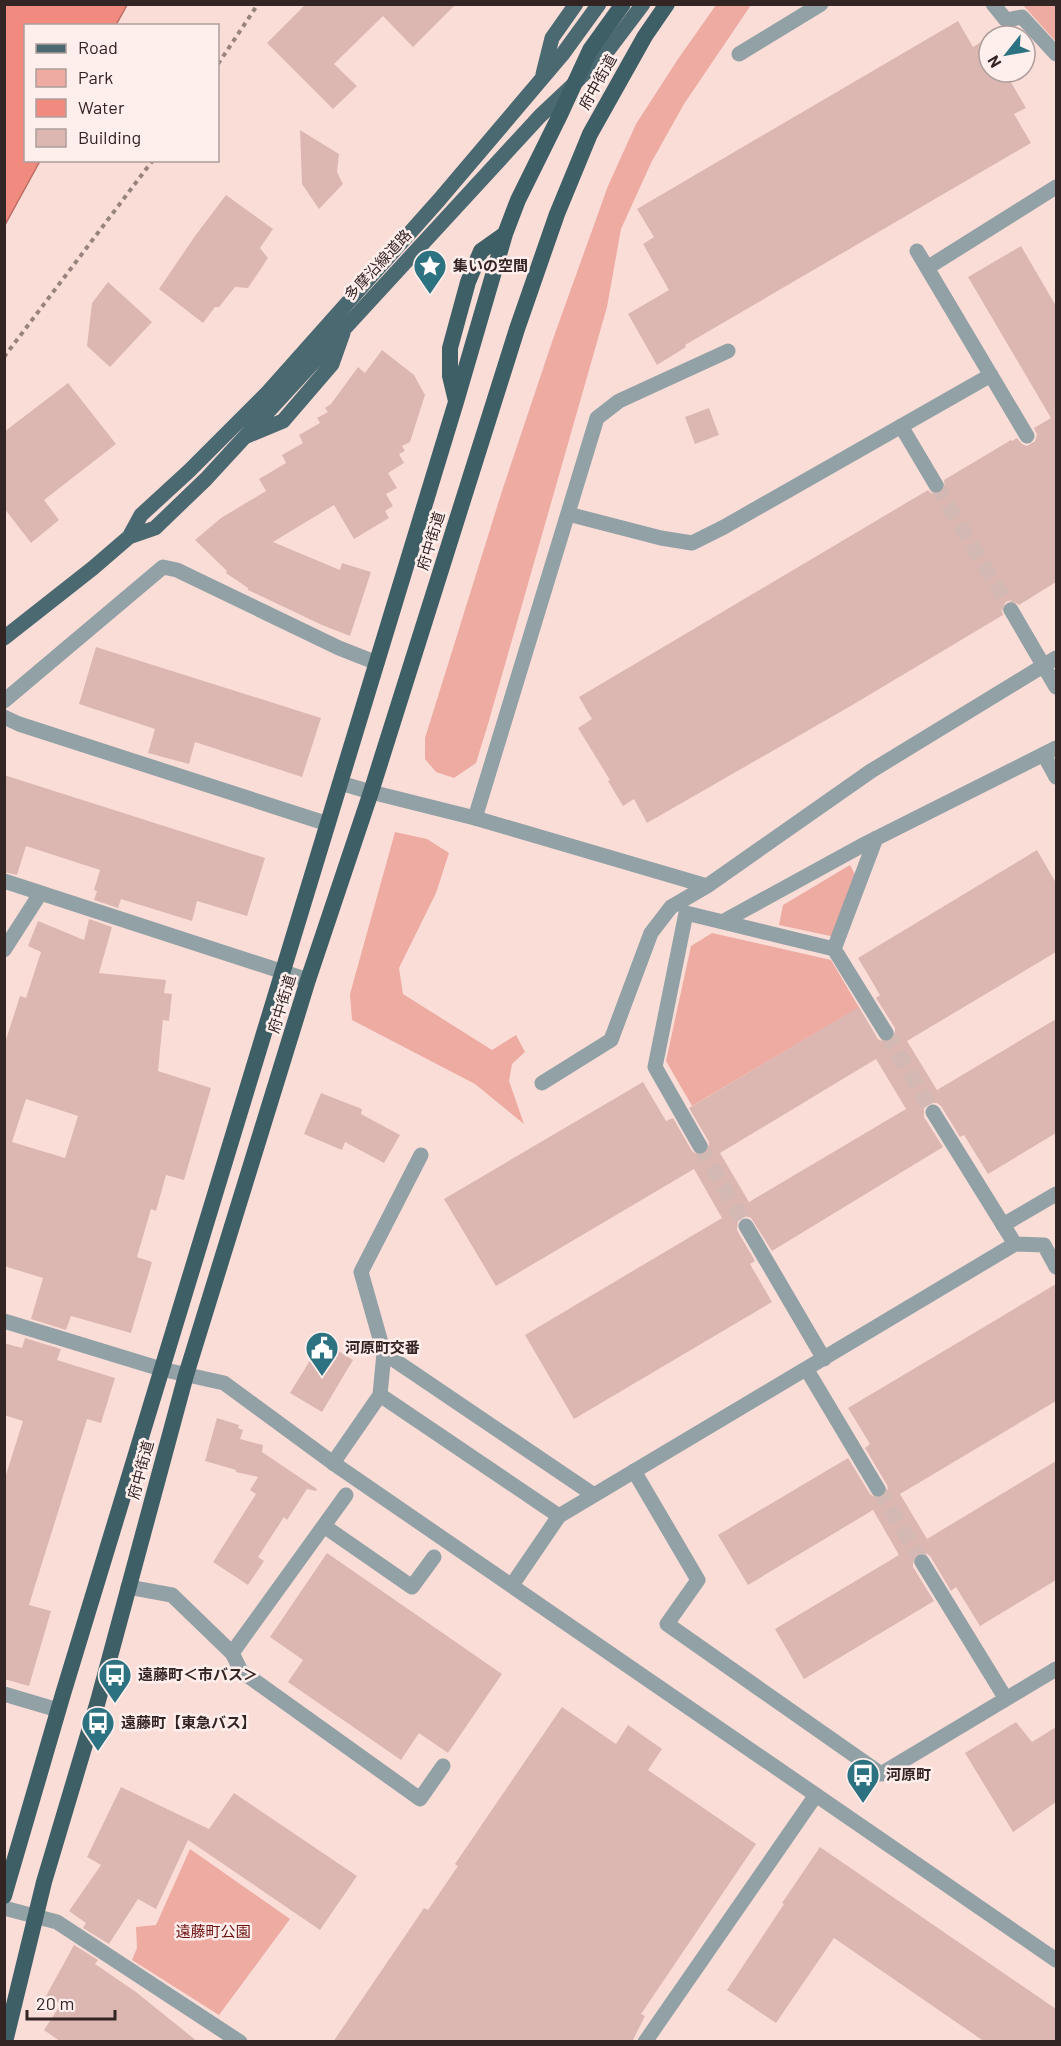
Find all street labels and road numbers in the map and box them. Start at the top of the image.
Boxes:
street label: 府中街道 [575,51,620,112]
street label: 多摩沿線道路 [340,225,415,303]
street label: 府中街道 [413,509,447,572]
street label: 府中街道 [264,972,298,1035]
street label: 府中街道 [124,1438,156,1501]

